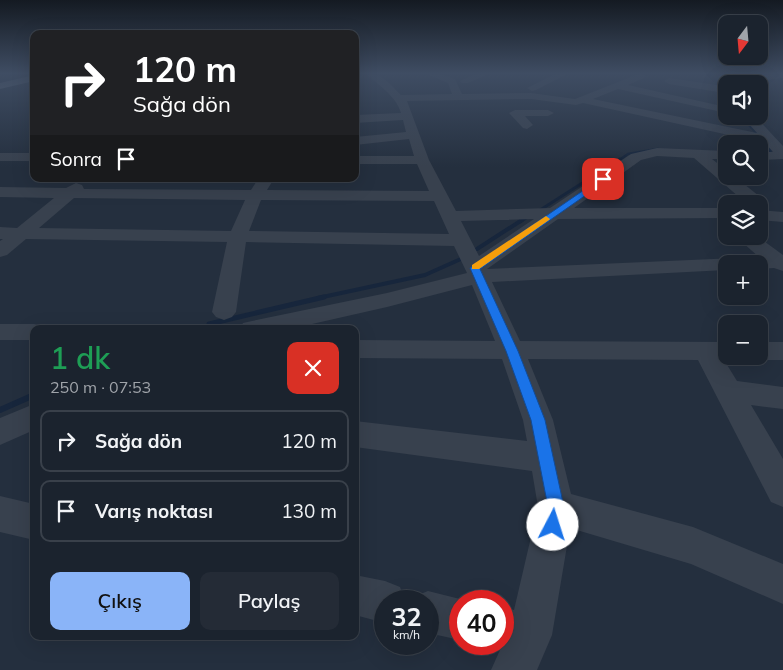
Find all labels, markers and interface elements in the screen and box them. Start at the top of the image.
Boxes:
north arrow [718,15,768,65]
map controls [718,15,768,365]
text: 120 m [133,47,237,91]
icon: right [50,50,115,115]
button: sound [718,75,768,125]
text: Sağa dön [133,90,231,118]
button: search [718,135,768,185]
icon: arrive [112,145,140,173]
text: Sonra [50,147,102,171]
pin [582,158,624,200]
icon: arrive [589,165,617,193]
button: layers [718,195,768,245]
button: + [718,255,768,305]
button: − [718,315,768,365]
text: 1 dk [50,339,110,377]
button: close [287,342,339,394]
text: 250 m · 07:53 [50,377,151,397]
icon: right [52,427,80,455]
text: Sağa dön [95,429,182,453]
text: 120 m [281,429,337,453]
icon: arrive [52,497,80,525]
position arrow [526,498,578,550]
text: Varış noktası [95,499,213,523]
text: 130 m [281,499,337,523]
button: Çıkış [50,572,190,630]
button: Paylaş [200,572,339,630]
speed limit sign: 40 [449,590,514,655]
text: 32 [391,601,422,632]
text: km/h [393,627,420,642]

